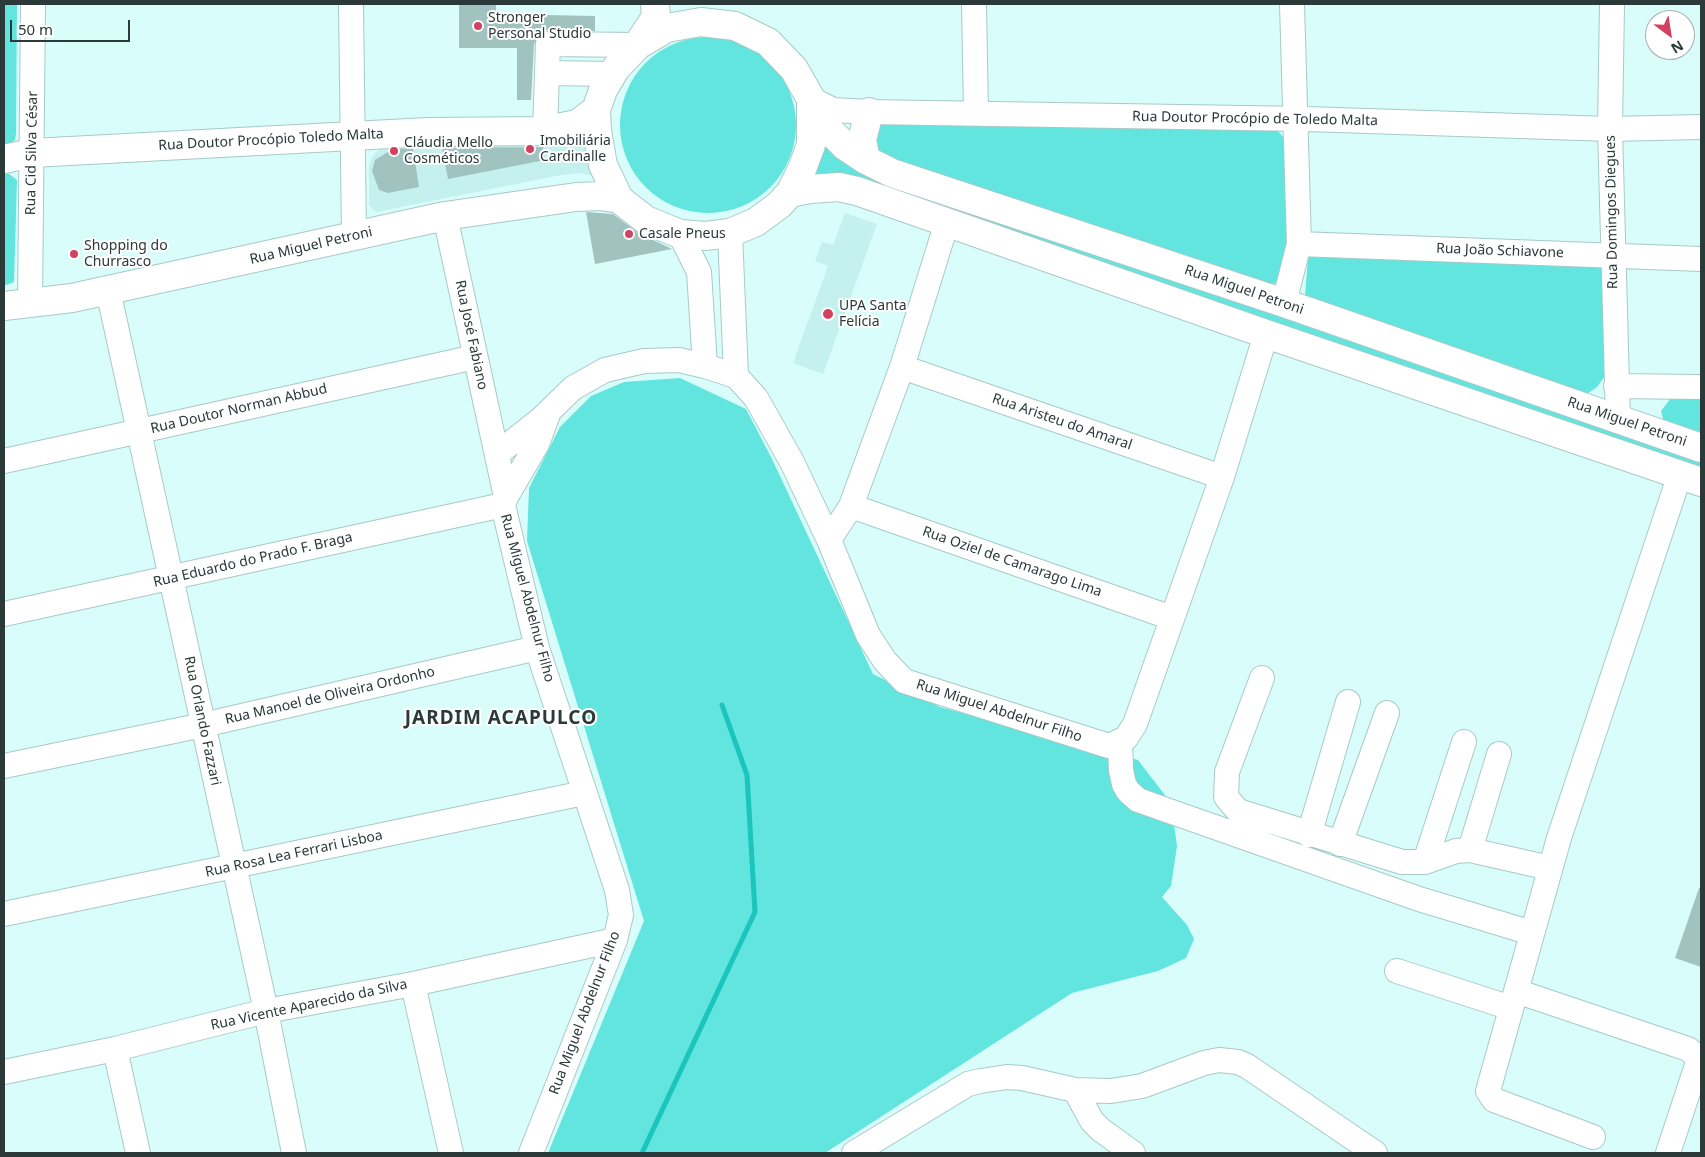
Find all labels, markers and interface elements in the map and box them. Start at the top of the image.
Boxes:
scale bar [12,10,132,42]
place label: Stronger Personal Studio [488,10,591,42]
north arrow [1645,10,1695,60]
text: 50 m [18,19,53,39]
marker: Stronger Personal Studio [472,20,484,32]
text: N [1668,36,1687,59]
street label: Rua Cid Silva César [23,91,41,215]
street label: Rua Doutor Procópio de Toledo Malta [1132,108,1378,130]
street label: Rua Doutor Procópio Toledo Malta [158,126,384,154]
place label: Imobiliária Cardinalle [540,133,611,166]
place label: Cláudia Mello Cosméticos [404,135,493,168]
street label: Rua Domingos Diegues [1602,135,1622,289]
marker: Imobiliária Cardinalle [524,143,536,155]
marker: Cláudia Mello Cosméticos [388,145,400,157]
street label: Rua Miguel Petroni [248,224,374,268]
place label: Casale Pneus [639,226,726,242]
marker: Casale Pneus [623,228,635,240]
place label: Shopping do Churrasco [84,238,168,270]
street label: Rua João Schiavone [1436,240,1564,262]
marker: Shopping do Churrasco [68,248,80,260]
street label: Rua Miguel Petroni [1182,262,1306,318]
street label: Rua José Fabiano [451,279,491,391]
place label: UPA Santa Felícia [839,298,907,331]
marker: UPA Santa Felícia [821,307,835,321]
street label: Rua Doutor Norman Abbud [149,380,329,438]
street label: Rua Aristeu do Amaral [990,390,1134,454]
street label: Rua Miguel Petroni [1565,394,1689,450]
street label: Rua Miguel Abdelnur Filho [496,512,558,684]
street label: Rua Oziel de Camarago Lima [920,523,1104,601]
street label: Rua Eduardo do Prado F. Braga [152,529,354,591]
street label: Rua Orlando Fazzari [180,655,224,787]
street label: Rua Manoel de Oliveira Ordonho [223,664,437,728]
street label: Rua Miguel Abdelnur Filho [914,676,1084,746]
district label: JARDIM ACAPULCO [403,708,599,730]
street label: Rua Rosa Lea Ferrari Lisboa [204,827,384,881]
street label: Rua Miguel Abdelnur Filho [546,929,624,1097]
street label: Rua Vicente Aparecido da Silva [209,976,409,1034]

